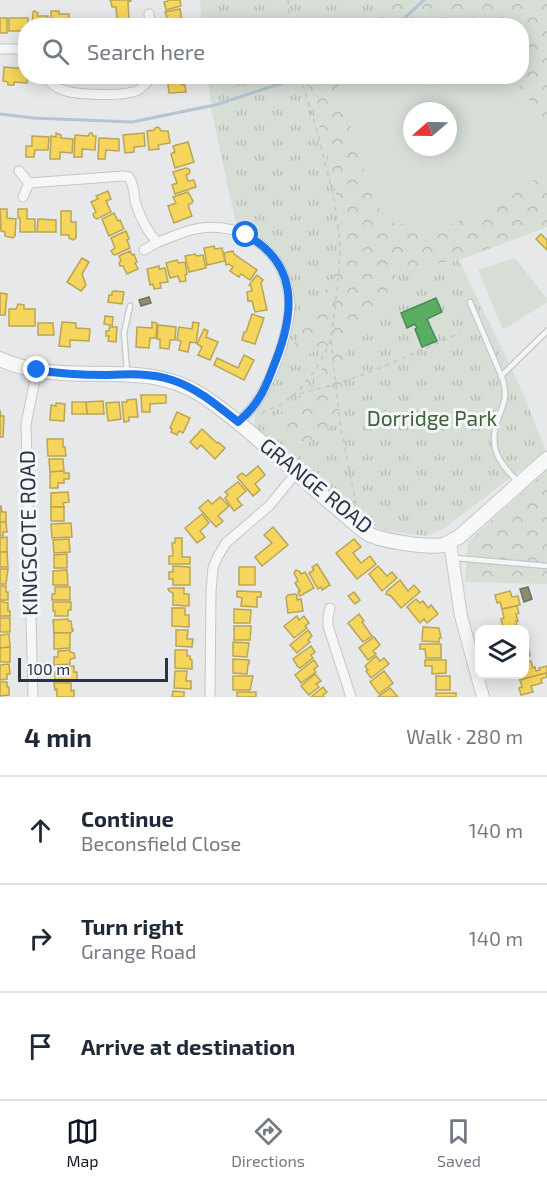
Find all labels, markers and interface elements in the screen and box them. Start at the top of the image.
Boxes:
search box [18,18,529,84]
icon: search [39,35,72,68]
text: Search here [87,38,205,64]
north arrow [403,102,457,156]
route start [232,221,258,247]
route end [23,356,49,382]
park label: Dorridge Park [367,405,498,430]
street label: GRANGE ROAD [256,432,378,538]
street label: KINGSCOTE ROAD [14,450,41,616]
map controls [475,625,529,679]
button: layers [475,625,529,679]
scale bar [18,655,168,682]
text: 100 m [27,659,70,678]
text: 4 min [24,721,92,752]
text: Walk · 280 m [406,724,523,748]
text: Continue [81,805,174,831]
icon: ahead [24,814,57,847]
text: 140 m [469,818,523,842]
text: Beconsfield Close [81,831,241,855]
text: Turn right [81,913,183,939]
icon: right [24,922,57,955]
text: 140 m [469,926,523,950]
text: Grange Road [81,939,197,963]
icon: arrive [24,1030,57,1063]
text: Arrive at destination [81,1033,295,1059]
tab: Map [66,1115,99,1170]
tab: Directions [231,1115,305,1170]
tab: Saved [437,1115,481,1170]

